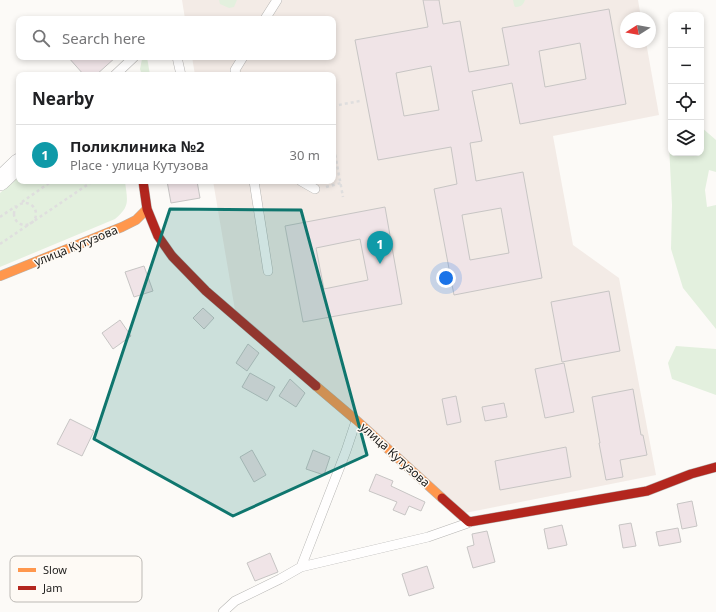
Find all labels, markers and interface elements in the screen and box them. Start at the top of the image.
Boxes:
north arrow [620,12,656,48]
map controls [668,12,704,156]
button: + [668,12,704,48]
search box [16,16,336,60]
icon: search [30,27,52,49]
text: Search here [62,28,145,48]
button: − [668,48,704,84]
button: locate [668,84,704,120]
text: Nearby [32,87,94,110]
button: layers [668,120,704,156]
text: Поликлиника №2 [70,136,205,156]
text: 1 [41,146,49,164]
text: 30 m [290,146,320,164]
text: Place · улица Кутузова [70,156,208,174]
street label: улица Кутузова [31,221,120,270]
pin: 1 [367,231,393,264]
your location [436,268,456,288]
street label: улица Кутузова [357,419,434,491]
legend [10,556,142,602]
text: Slow [43,562,67,577]
text: Jam [42,580,62,595]

